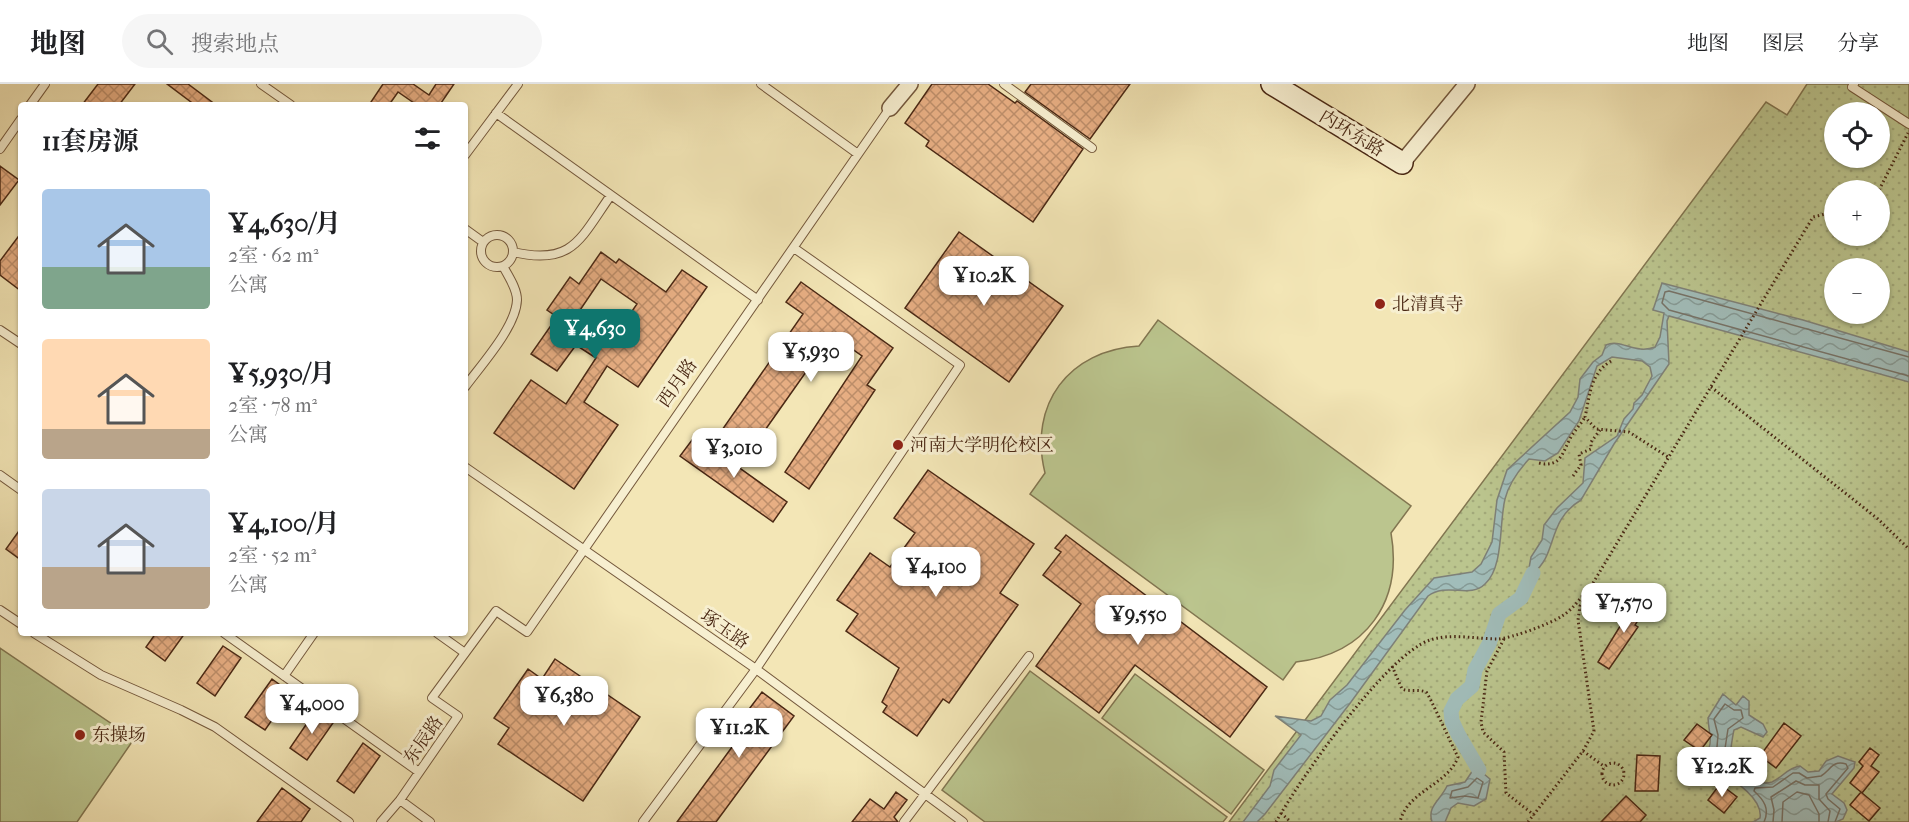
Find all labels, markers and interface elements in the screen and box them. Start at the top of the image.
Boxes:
search box [122,14,542,68]
icon: search [143,25,176,58]
text: 地图 [30,27,86,60]
text: 搜索地点 [191,31,279,57]
text: 地图 [1687,31,1729,55]
text: 图层 [1762,31,1804,55]
text: 分享 [1837,31,1879,55]
map controls [1824,102,1890,324]
button: locate [1824,102,1890,168]
street label: 内环东路 [1315,106,1388,161]
icon: filters [411,122,444,155]
text: 11套房源 [42,126,139,157]
button: + [1824,180,1890,246]
text: ¥4,630/月 [228,208,341,239]
icon: home [90,213,162,285]
text: 2室 · 62 m² [228,244,319,267]
pin: ¥10.2K [935,256,1033,307]
button: − [1824,258,1890,324]
text: ¥10.2K [953,264,1015,287]
text: 公寓 [228,273,268,296]
place label: 北清真寺 [1392,294,1464,315]
marker: 北清真寺 [1373,297,1387,311]
pin: ¥4,630 [546,309,644,360]
text: ¥4,630 [564,317,626,340]
pin: ¥5,930 [762,332,860,383]
text: ¥5,930 [782,340,840,363]
street label: 西月路 [653,355,701,411]
text: ¥5,930/月 [228,358,335,389]
icon: home [90,363,162,435]
text: 2室 · 78 m² [228,394,317,417]
text: 公寓 [228,423,268,446]
pin: ¥3,010 [685,428,783,479]
place label: 河南大学明伦校区 [910,435,1054,456]
text: ¥3,010 [706,436,762,459]
marker: 河南大学明伦校区 [891,438,905,452]
text: ¥4,100/月 [228,508,340,539]
icon: home [90,513,162,585]
text: 2室 · 52 m² [228,544,316,567]
pin: ¥4,100 [887,547,985,598]
text: ¥4,100 [905,555,967,578]
text: 公寓 [228,573,268,596]
pin: ¥7,570 [1575,583,1673,634]
text: ¥7,570 [1595,591,1653,614]
pin: ¥9,550 [1089,595,1187,646]
text: ¥9,550 [1109,603,1167,626]
street label: 琢玉路 [697,605,753,653]
pin: ¥6,380 [515,676,613,727]
pin: ¥4,000 [263,684,361,735]
text: ¥6,380 [534,684,594,707]
text: ¥4,000 [279,692,345,715]
pin: ¥11.2K [690,708,788,759]
street label: 东辰路 [399,712,447,768]
text: ¥11.2K [710,716,768,739]
place label: 东操场 [92,725,146,746]
marker: 东操场 [73,728,87,742]
pin: ¥12.2K [1673,747,1771,798]
text: ¥12.2K [1691,755,1753,778]

